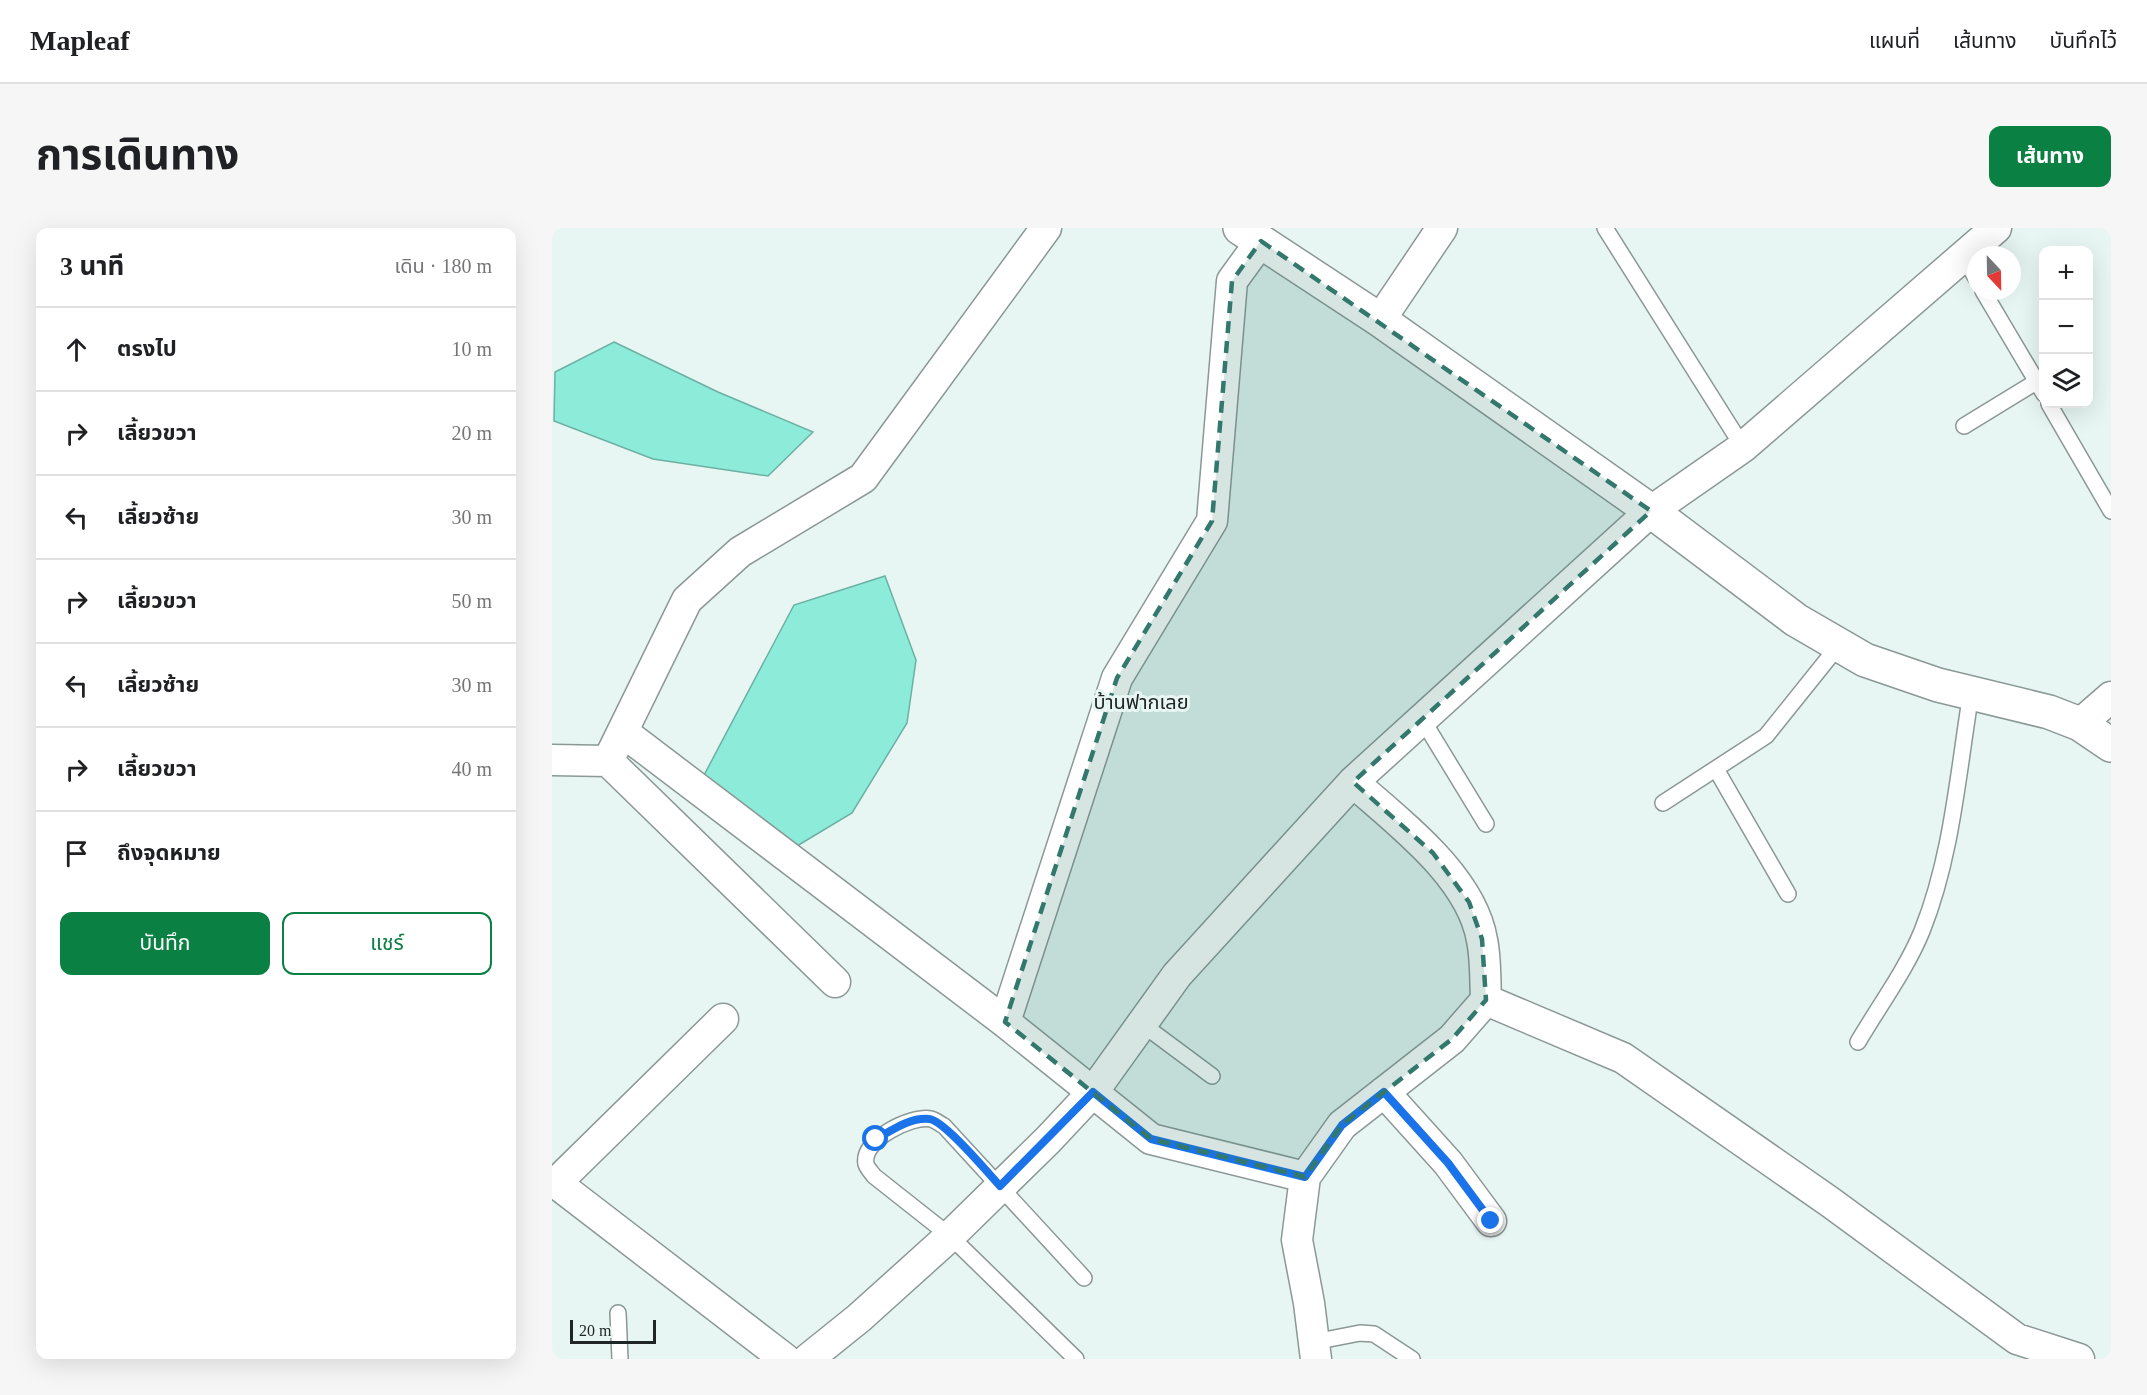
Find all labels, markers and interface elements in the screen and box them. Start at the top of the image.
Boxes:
text: Mapleaf [30,25,130,56]
text: แผนที่ [1869,29,1920,53]
text: เส้นทาง [1953,29,2017,53]
text: บันทึกไว้ [2050,29,2117,53]
button: เส้นทาง [1989,126,2111,187]
text: การเดินทาง [36,132,239,178]
north arrow [1967,246,2021,300]
map controls [2039,246,2093,408]
button: + [2039,246,2093,300]
text: 3 นาที [60,252,124,281]
text: เดิน · 180 m [395,255,492,277]
button: − [2039,300,2093,354]
icon: ahead [60,333,93,366]
text: ตรงไป [117,336,177,361]
text: 10 m [451,338,492,360]
button: layers [2039,354,2093,408]
icon: right [60,417,93,450]
text: เลี้ยวขวา [117,420,197,445]
text: 20 m [451,422,492,444]
icon: left [60,501,93,534]
text: เลี้ยวซ้าย [117,504,199,529]
text: 30 m [451,506,492,528]
icon: right [60,585,93,618]
text: เลี้ยวขวา [117,588,197,613]
text: 50 m [451,590,492,612]
icon: left [60,669,93,702]
text: เลี้ยวซ้าย [117,672,199,697]
text: 30 m [451,674,492,696]
district label: บ้านฟากเลย [1093,691,1189,713]
icon: right [60,753,93,786]
text: เลี้ยวขวา [117,756,197,781]
text: 40 m [451,758,492,780]
icon: arrive [60,837,93,870]
text: ถึงจุดหมาย [117,840,221,865]
button: บันทึก [60,912,270,975]
button: แชร์ [282,912,492,975]
route start [862,1125,888,1151]
route end [1477,1207,1503,1233]
scale bar [570,1317,656,1344]
text: 20 m [579,1322,611,1339]

